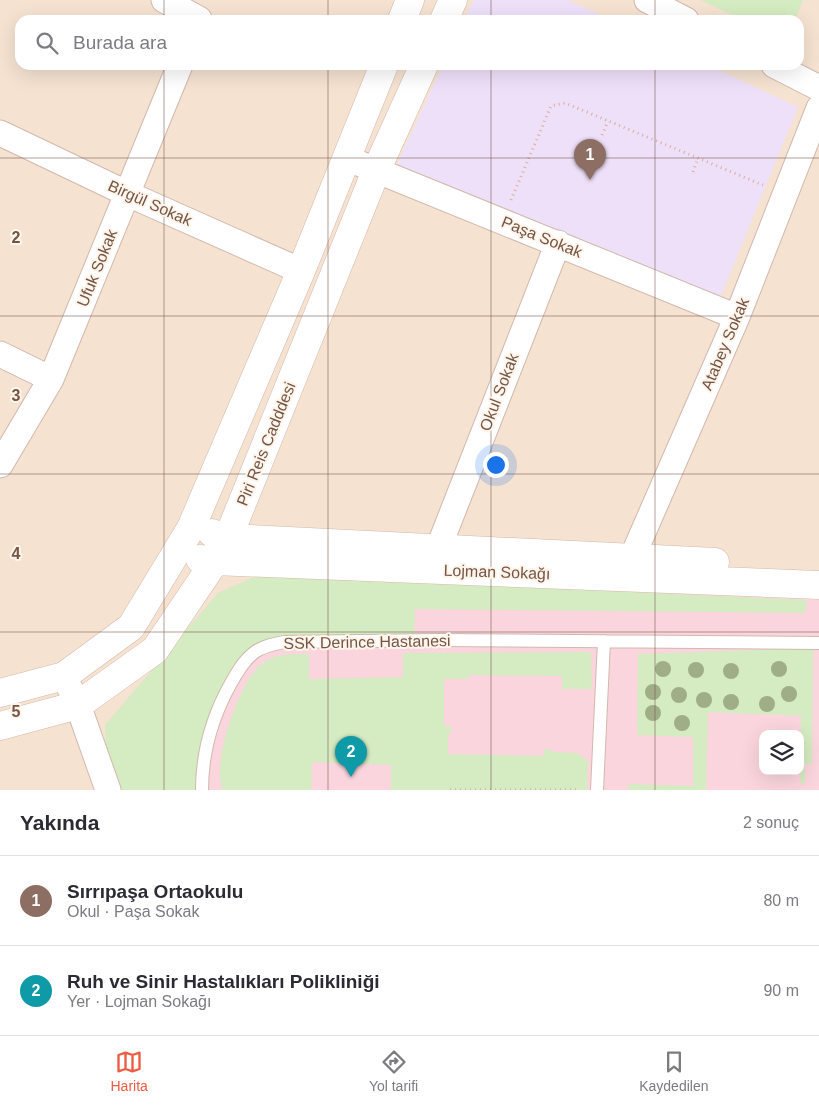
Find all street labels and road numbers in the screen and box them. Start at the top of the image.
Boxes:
street label: Birgül Sokak [106,177,195,229]
street label: Paşa Sokak [499,213,586,261]
street label: Ufuk Sokak [74,226,121,309]
street label: Atabey Sokak [698,294,753,393]
street label: Okul Sokak [476,350,522,433]
street label: Piri Reis Cadddesi [233,380,299,508]
street label: Lojman Sokağı [443,562,551,582]
street label: SSK Derince Hastanesi [283,632,451,652]

